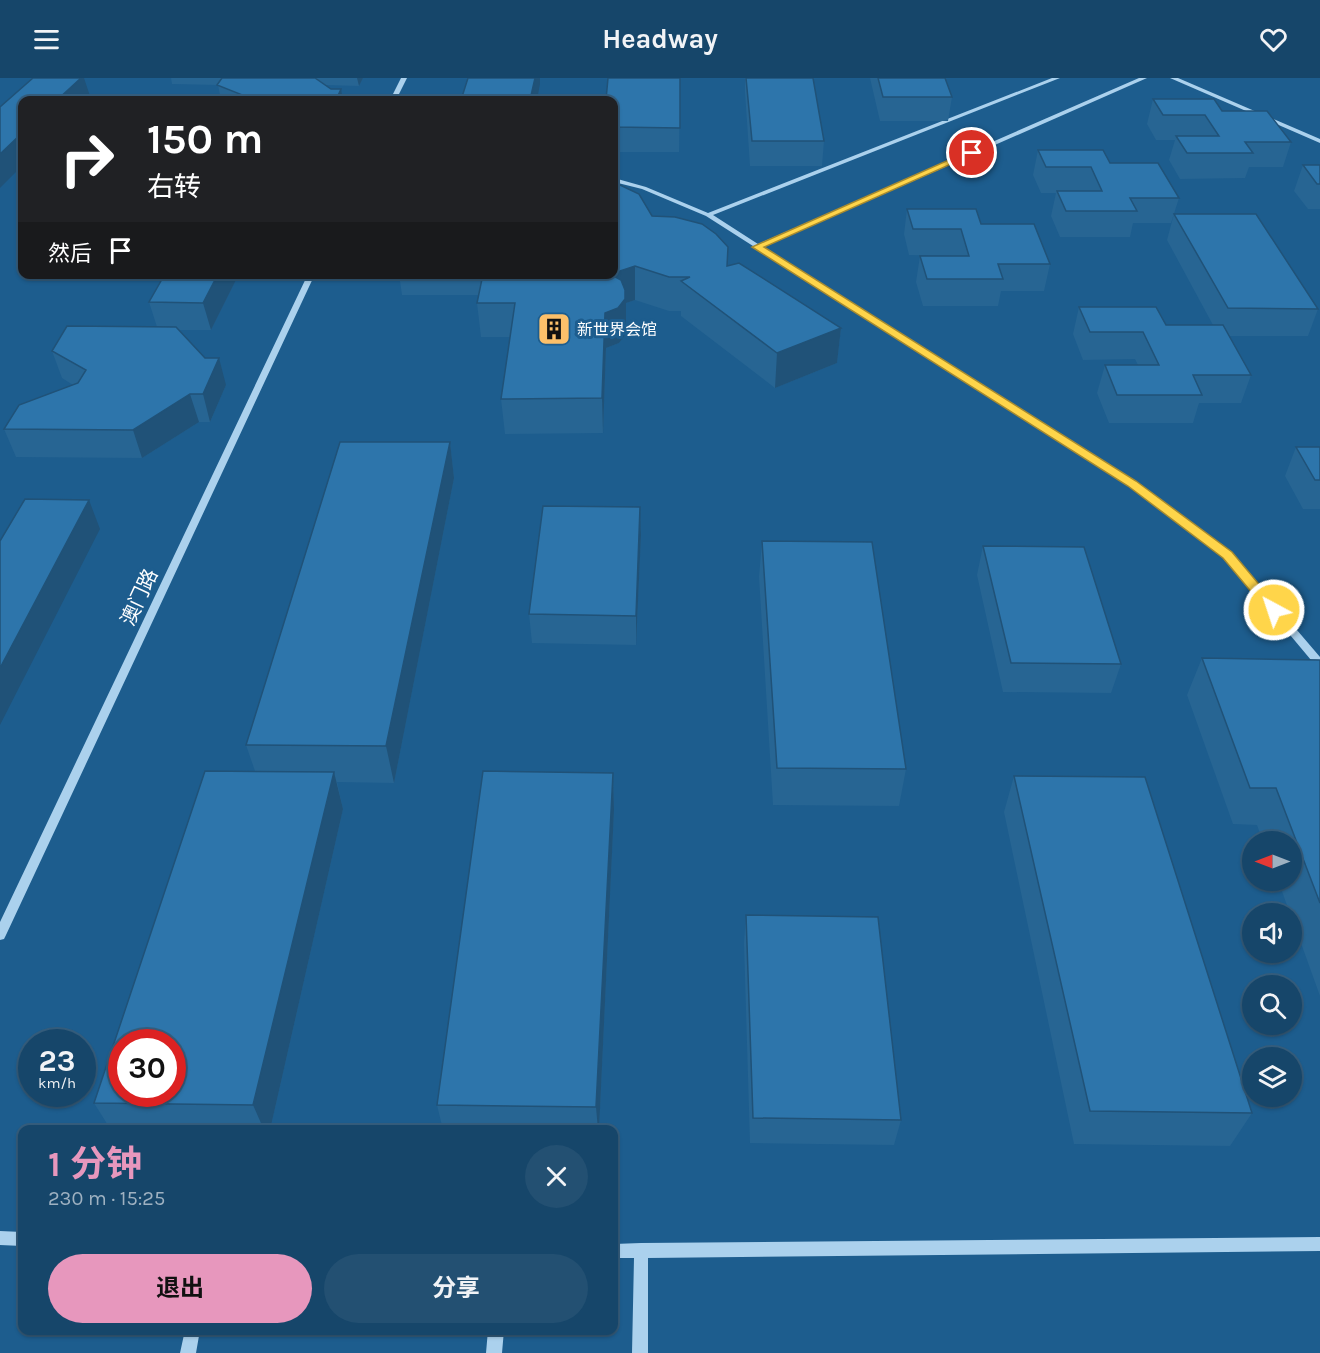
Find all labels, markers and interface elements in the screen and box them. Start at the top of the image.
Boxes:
icon: menu [30,23,63,56]
text: Headway [602,23,718,55]
icon: heart [1257,23,1290,56]
text: 150 m [147,114,263,164]
icon: right [48,120,126,198]
pin [946,127,997,178]
icon: arrive [955,136,988,169]
text: 右转 [147,171,201,203]
icon: arrive [104,234,137,267]
text: 然后 [48,241,92,267]
building icon: 新世界会馆 [536,311,572,347]
place label: 新世界会馆 [577,320,657,339]
street label: 澳门路 [116,565,163,629]
position arrow [1242,578,1306,642]
north arrow [1242,831,1302,891]
map controls [1242,831,1302,1107]
button: sound [1242,903,1302,963]
button: search [1242,975,1302,1035]
speed limit sign: 30 [108,1029,186,1107]
text: 23 [39,1043,75,1079]
button: layers [1242,1047,1302,1107]
text: km/h [38,1074,76,1092]
text: 1 分钟 [48,1143,142,1185]
button: close [525,1145,588,1208]
text: 230 m · 15:25 [48,1187,165,1210]
button: 退出 [48,1254,312,1323]
button: 分享 [324,1254,588,1323]

